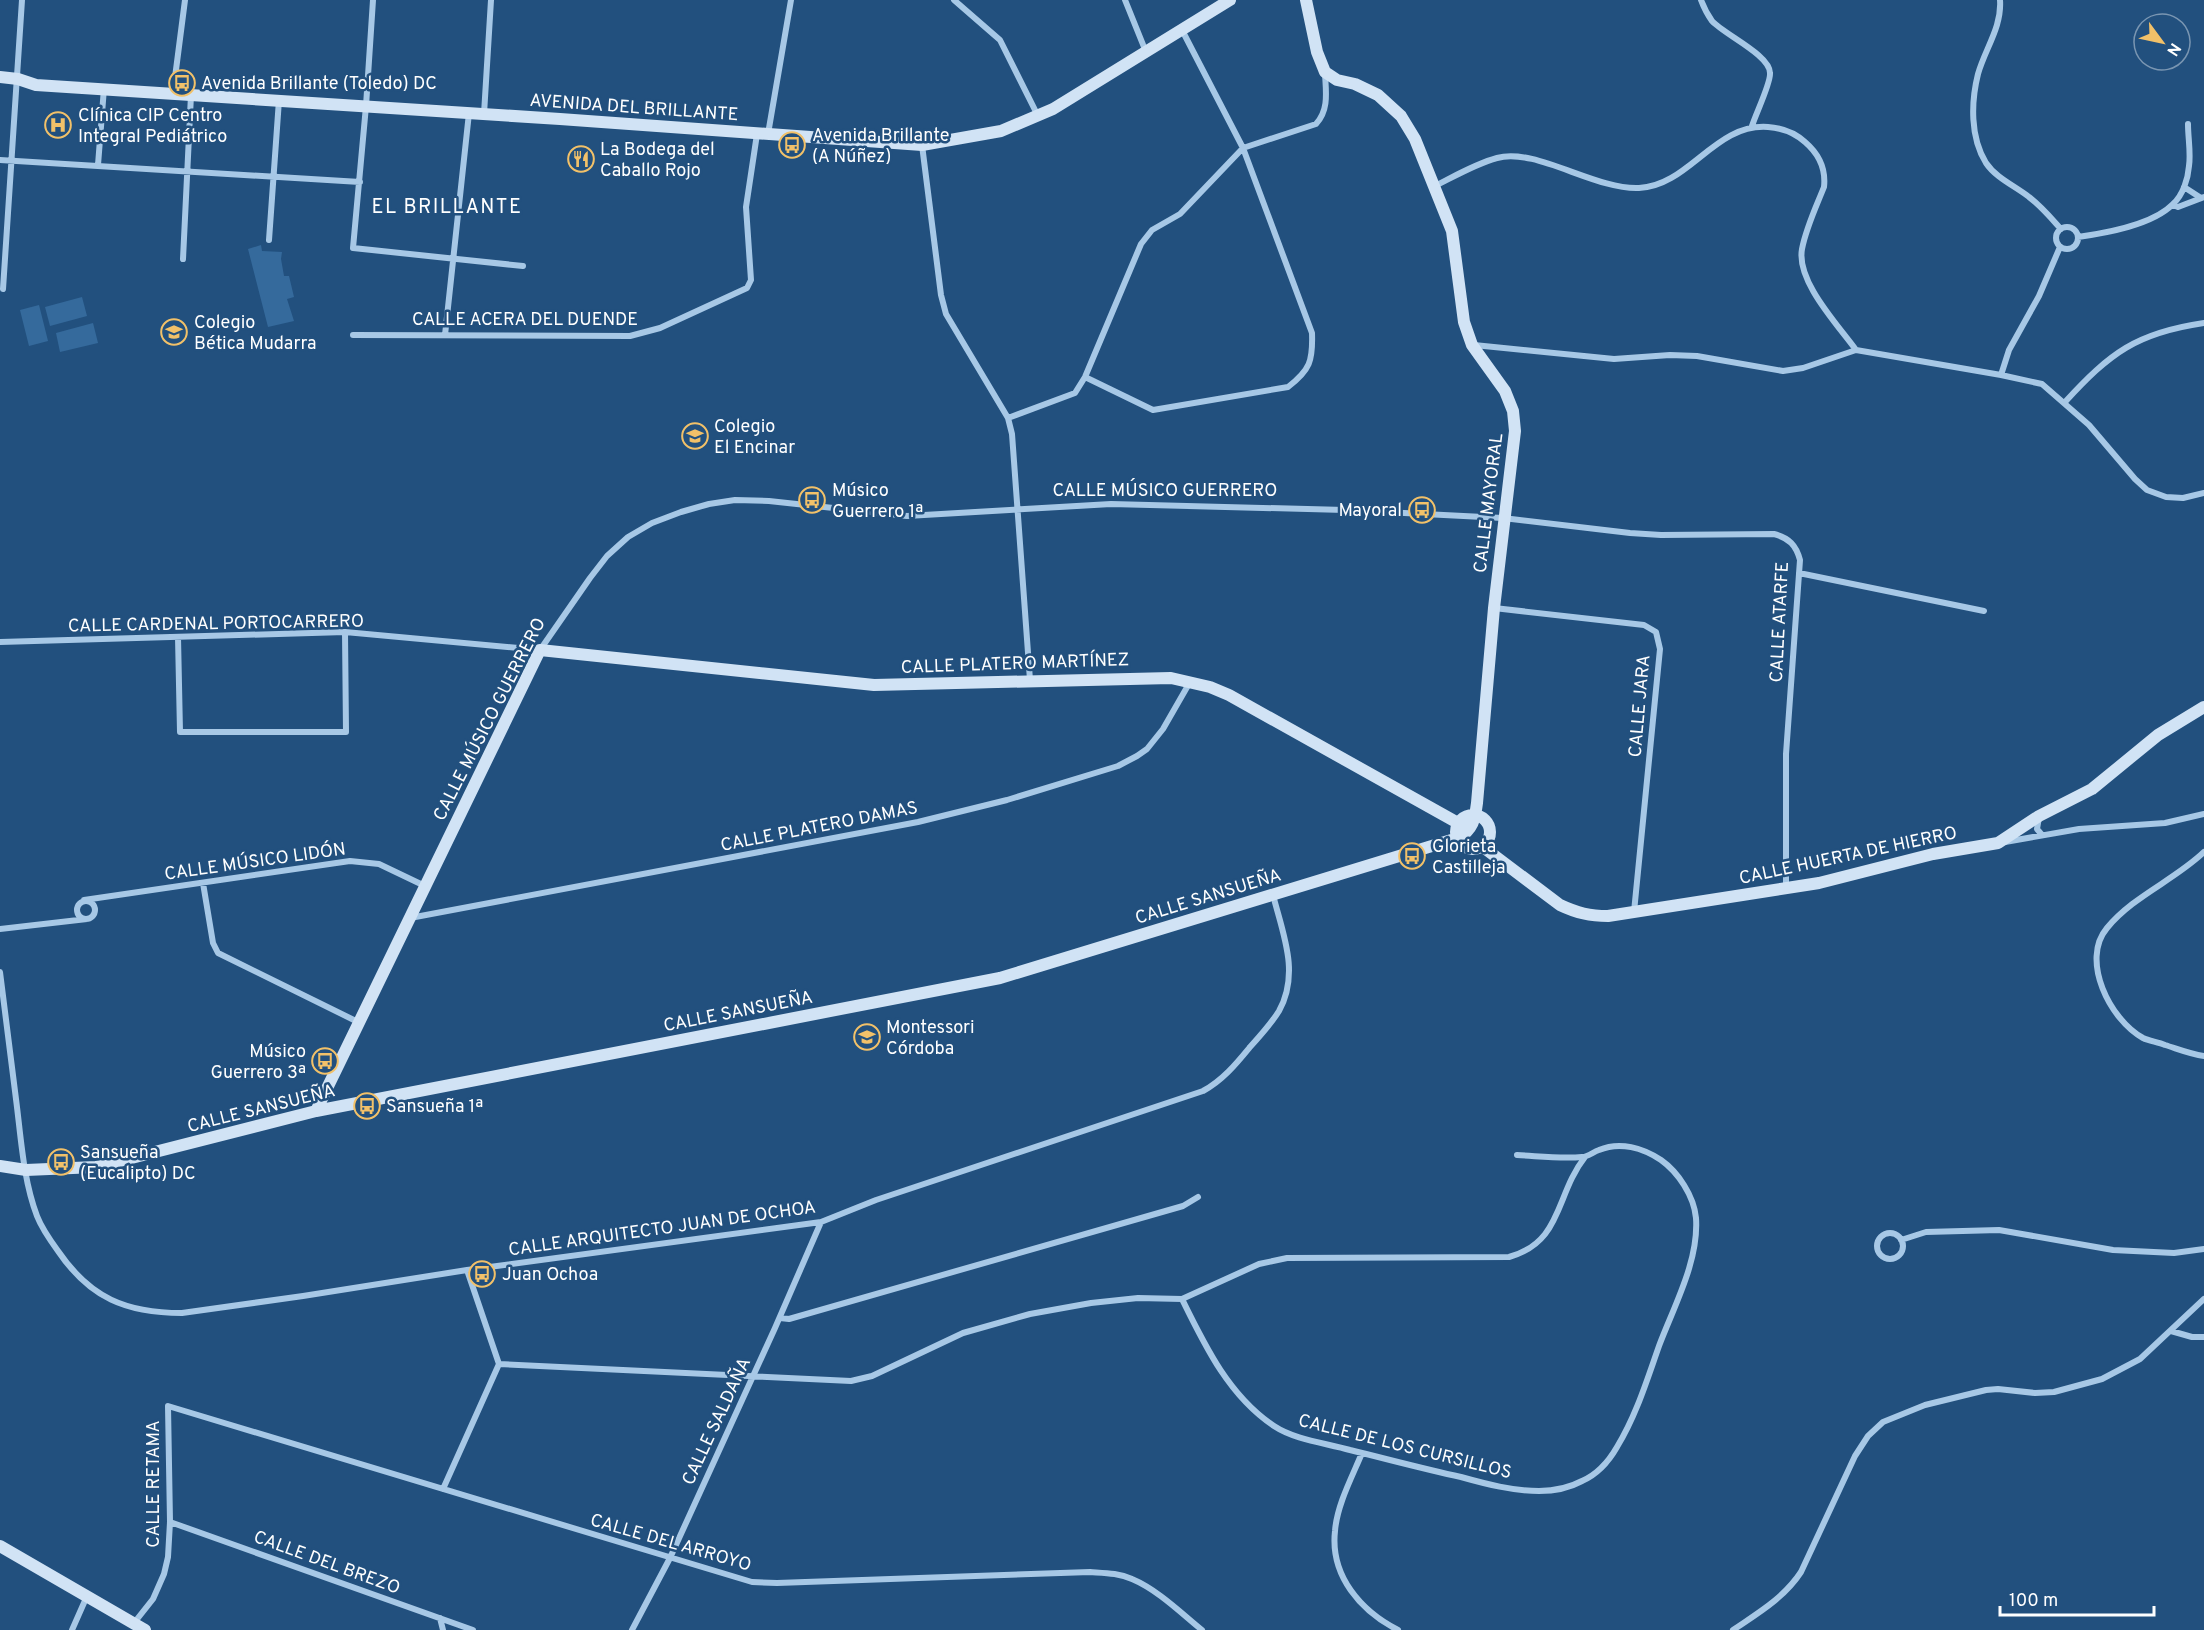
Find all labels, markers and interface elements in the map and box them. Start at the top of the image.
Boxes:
north arrow [2132,12,2192,72]
text: N [2161,39,2184,59]
bus stop icon: Avenida Brillante (Toledo) DC [167,68,197,98]
place label: Avenida Brillante (Toledo) DC [201,73,437,96]
street label: AVENIDA DEL BRILLANTE [529,90,739,127]
place label: Clínica CIP Centro Integral Pediátrico [78,105,227,149]
hospital icon: Clínica CIP Centro Integral Pediátrico [43,110,73,140]
place label: Avenida Brillante (A Núñez) [812,125,949,169]
bus stop icon: Avenida Brillante (A Núñez) [777,130,807,160]
place label: La Bodega del Caballo Rojo [600,139,715,183]
restaurant icon: La Bodega del Caballo Rojo [566,144,596,174]
district label: EL BRILLANTE [372,195,522,221]
street label: CALLE ACERA DEL DUENDE [412,309,638,332]
place label: Colegio Bética Mudarra [194,312,317,356]
school or university icon: Colegio Bética Mudarra [159,317,189,347]
place label: Colegio El Encinar [714,416,795,460]
school or university icon: Colegio El Encinar [680,421,710,451]
street label: CALLE MAYORAL [1469,432,1509,574]
street label: CALLE MÚSICO GUERRERO [1053,478,1277,503]
place label: Músico Guerrero 1ª [832,480,923,524]
bus stop icon: Músico Guerrero 1ª [797,485,827,515]
bus stop icon: Mayoral [1407,495,1437,525]
place label: Mayoral [1338,500,1402,523]
street label: CALLE ATARFE [1766,561,1795,683]
street label: CALLE CARDENAL PORTOCARRERO [68,610,364,639]
street label: CALLE MÚSICO GUERRERO [427,613,552,825]
street label: CALLE PLATERO MARTÍNEZ [900,647,1130,680]
street label: CALLE JARA [1625,654,1656,758]
street label: CALLE PLATERO DAMAS [719,797,920,858]
street label: CALLE HUERTA DE HIERRO [1737,822,1959,891]
street label: CALLE MÚSICO LIDÓN [163,836,347,887]
place label: Glorieta Castilleja [1432,836,1506,880]
bus stop icon: Glorieta Castilleja [1397,841,1427,871]
street label: CALLE SANSUEÑA [1132,862,1284,931]
street label: CALLE SANSUEÑA [661,985,815,1038]
place label: Montessori Córdoba [886,1017,975,1061]
school or university icon: Montessori Córdoba [852,1022,882,1052]
place label: Músico Guerrero 3ª [211,1041,306,1085]
bus stop icon: Músico Guerrero 3ª [310,1046,340,1076]
street label: CALLE SANSUEÑA [185,1078,338,1139]
bus stop icon: Sansueña 1ª [352,1091,382,1121]
place label: Sansueña 1ª [386,1096,483,1119]
place label: Sansueña (Eucalipto) DC [80,1142,196,1186]
bus stop icon: Sansueña (Eucalipto) DC [46,1147,76,1177]
street label: CALLE ARQUITECTO JUAN DE OCHOA [507,1197,817,1262]
bus stop icon: Juan Ochoa [467,1259,497,1289]
place label: Juan Ochoa [502,1264,598,1287]
street label: CALLE SALDAÑA [676,1353,757,1489]
street label: CALLE DE LOS CURSILLOS [1295,1410,1514,1485]
street label: CALLE RETAMA [143,1420,166,1548]
street label: CALLE DEL ARROYO [587,1509,754,1577]
street label: CALLE DEL BREZO [250,1526,403,1601]
scale bar [2000,1579,2154,1617]
text: 100 m [2009,1590,2058,1613]

